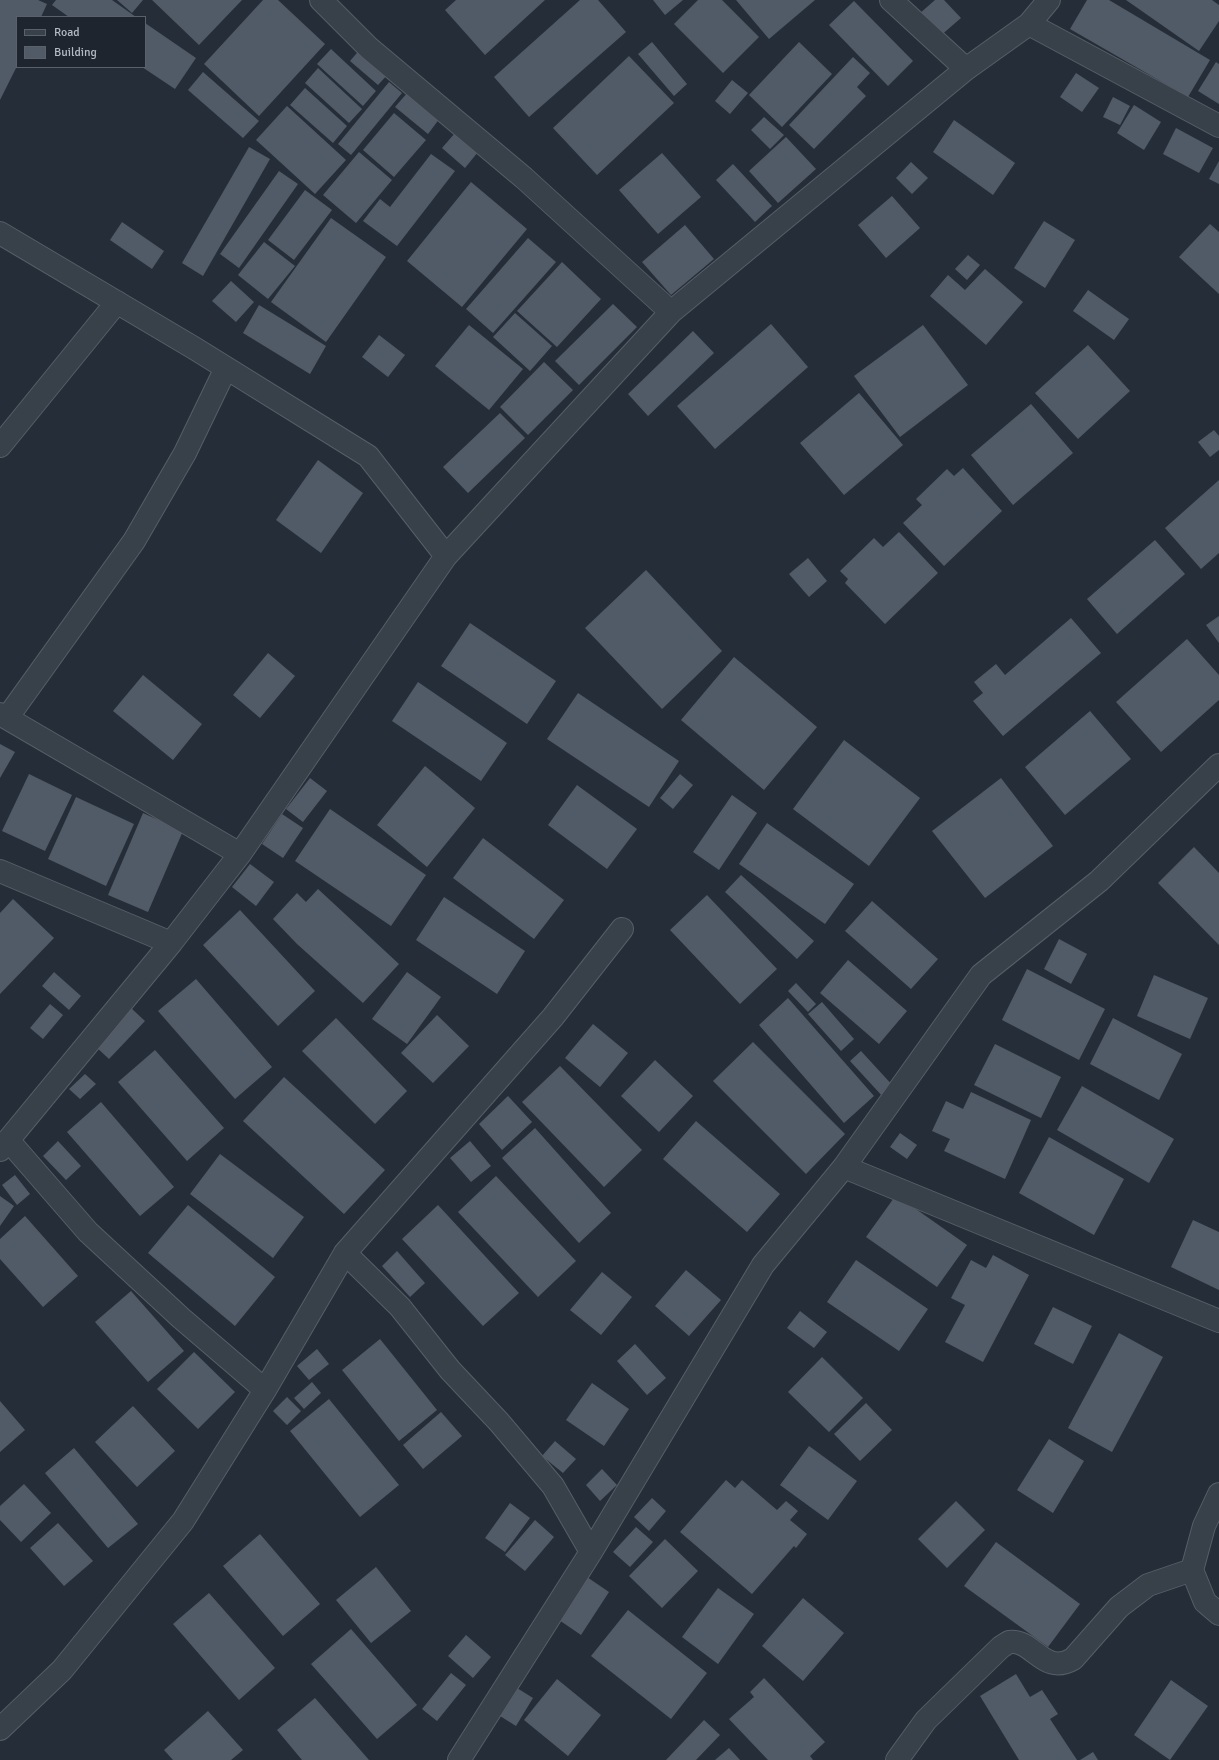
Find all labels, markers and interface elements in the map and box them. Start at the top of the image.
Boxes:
legend [16,16,146,68]
text: Road [54,25,80,40]
text: Building [54,45,97,60]

